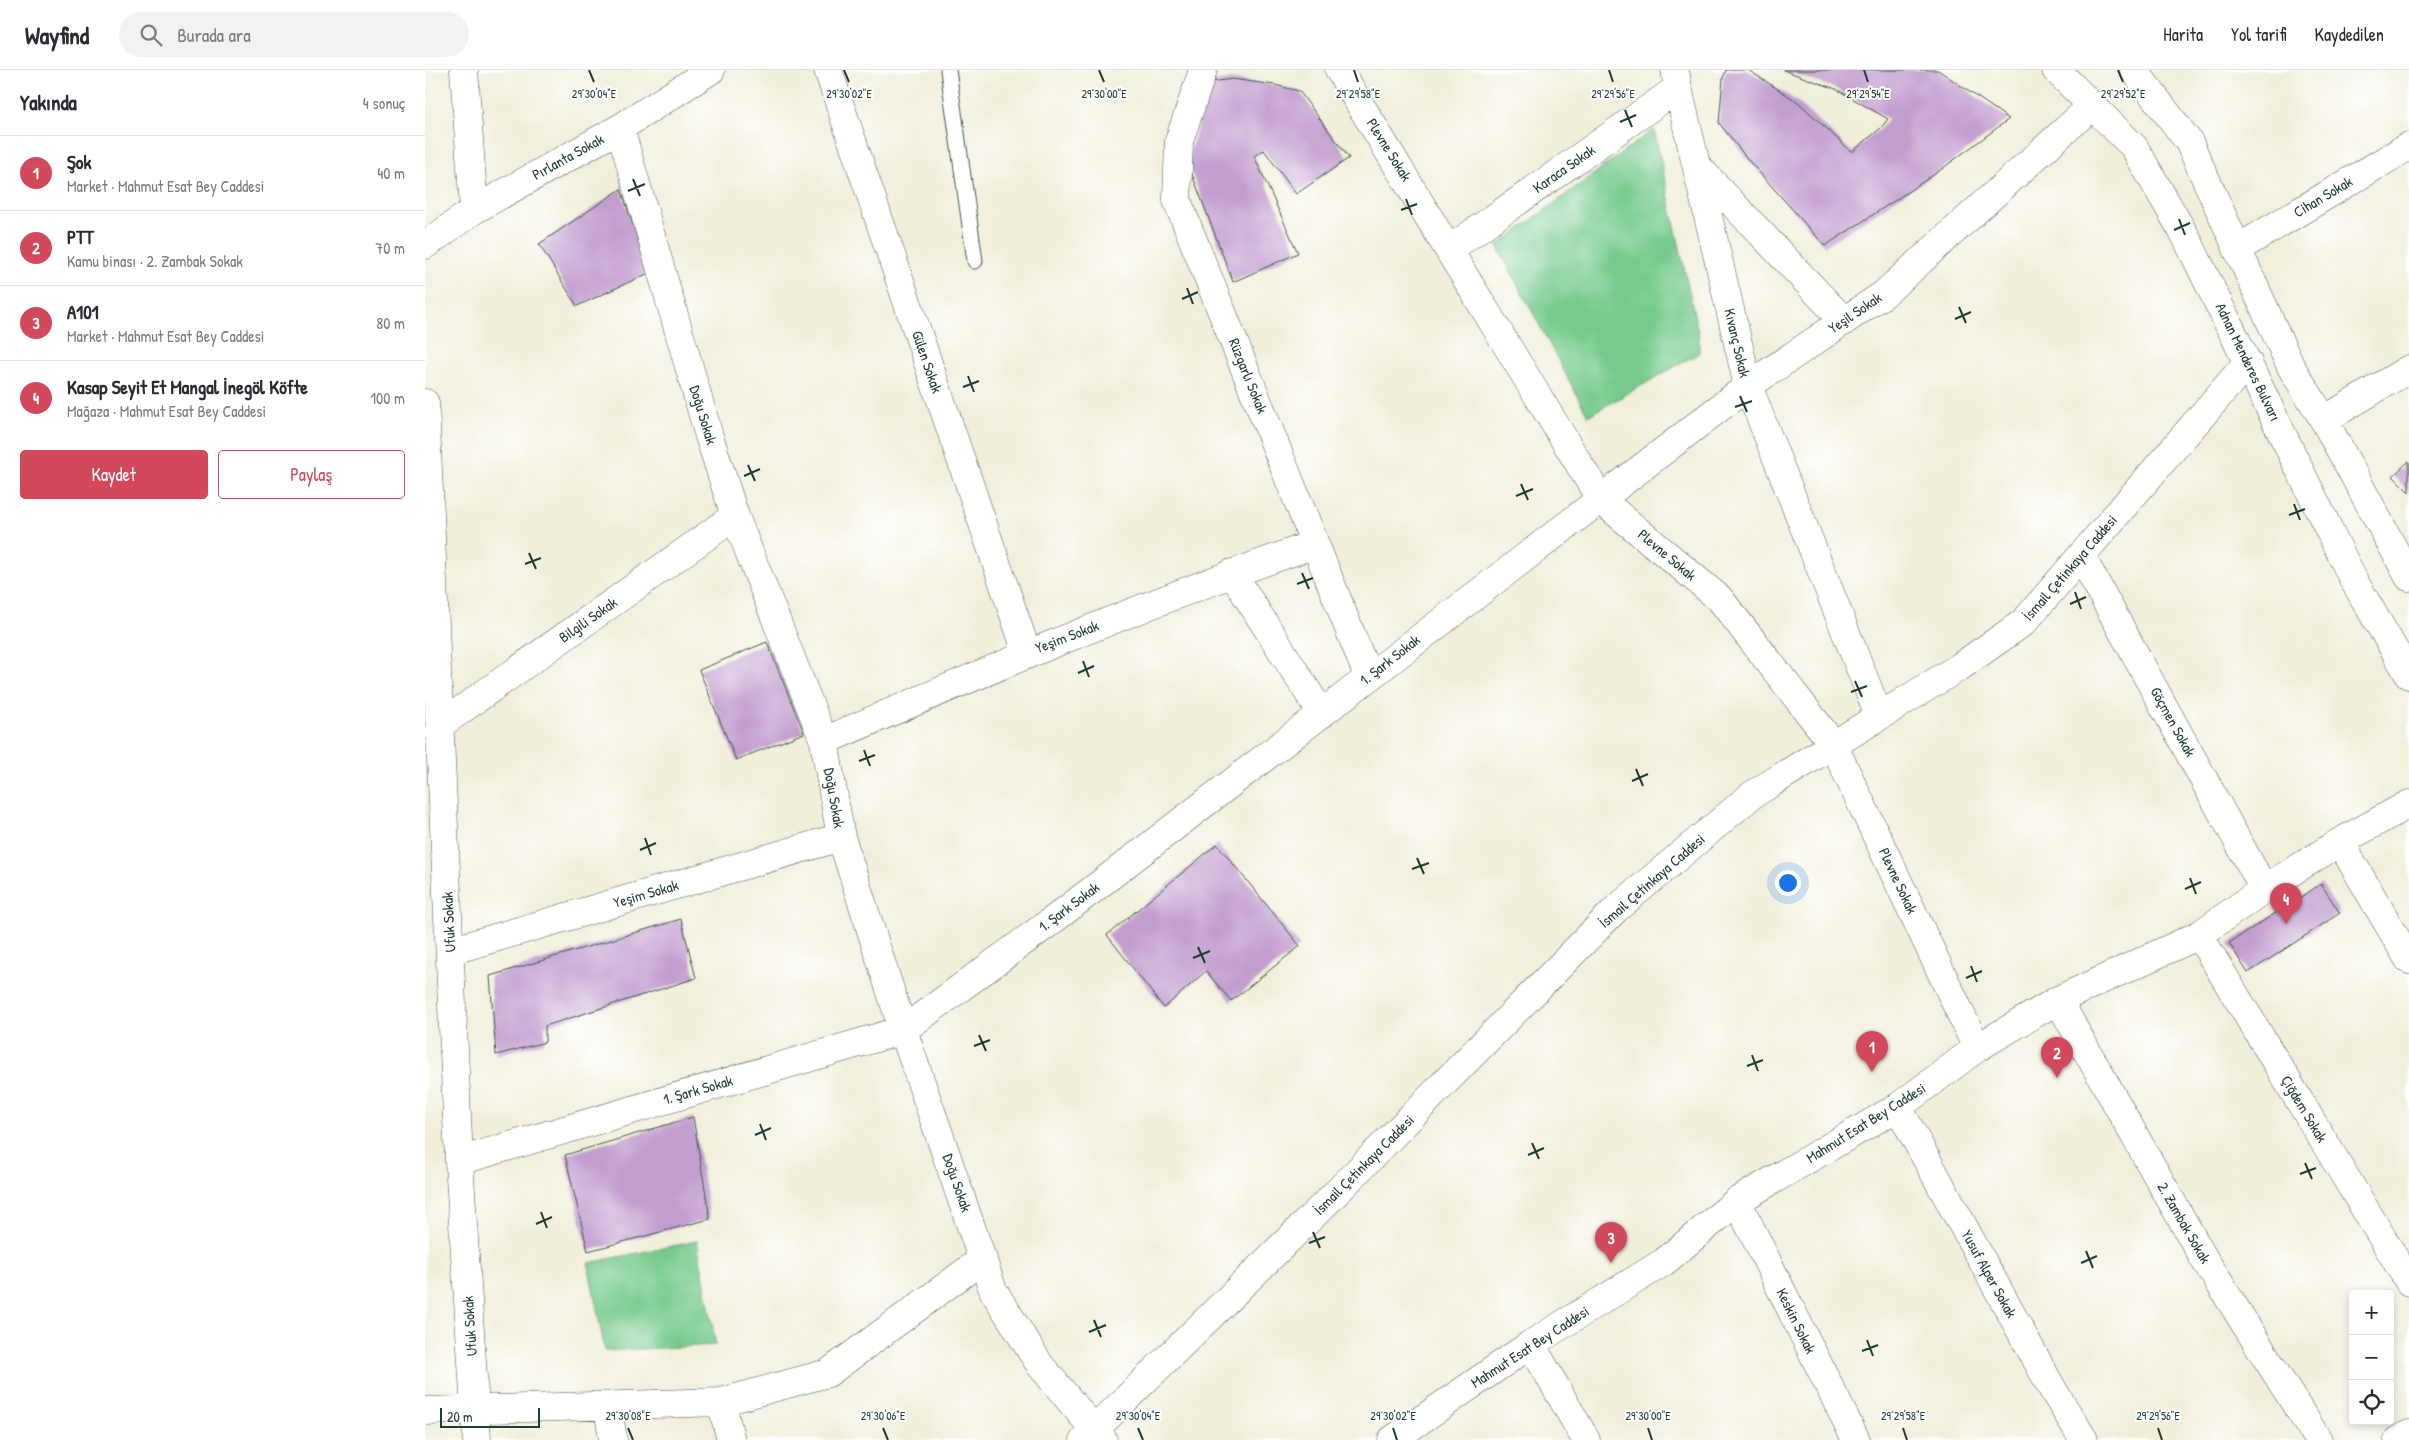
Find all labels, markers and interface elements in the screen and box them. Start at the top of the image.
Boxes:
search box [119,12,469,57]
text: Wayfind [25,19,89,51]
icon: search [137,21,165,49]
text: Burada ara [177,22,251,48]
text: Harita [2163,22,2203,47]
text: Yol tarifi [2231,22,2287,47]
text: Kaydedilen [2315,22,2384,47]
text: 29°30'04"E [572,85,617,102]
text: 29°30'02"E [826,85,872,102]
text: 29°30'00"E [1081,85,1127,102]
text: 29°29'58"E [1336,85,1381,102]
text: 29°29'56"E [1591,85,1635,102]
text: 29°29'54"E [1846,85,1890,102]
text: 29°29'52"E [2101,85,2146,102]
text: Yakında [20,88,77,117]
text: 4 sonuç [363,92,405,114]
street label: Plevne Sokak [1362,114,1417,185]
street label: Pırlanta Sokak [528,128,607,185]
street label: Karaca Sokak [1528,139,1599,198]
text: Şok [67,149,91,175]
text: 1 [33,162,39,184]
text: 40 m [377,162,405,184]
street label: Cihan Sokak [2289,171,2356,222]
text: Market · Mahmut Esat Bey Caddesi [67,175,264,197]
text: PTT [67,224,94,250]
text: 2 [32,237,40,259]
text: 70 m [375,237,405,259]
text: Kamu binası · 2. Zambak Sokak [67,250,243,272]
street label: Yeşil Sokak [1824,287,1886,338]
text: A101 [67,299,99,325]
street label: Adnan Menderes Bulvarı [2211,299,2286,424]
street label: Kıvanç Sokak [1719,306,1756,380]
text: 3 [32,312,40,334]
text: 80 m [376,312,405,334]
text: Market · Mahmut Esat Bey Caddesi [67,325,264,347]
street label: Gülen Sokak [907,328,948,396]
street label: Rüzgarlı Sokak [1224,335,1273,417]
text: Kasap Seyit Et Mangal İnegöl Köfte [67,374,308,400]
street label: Doğu Sokak [685,383,722,447]
text: 4 [33,387,39,409]
text: 100 m [370,387,405,409]
text: Mağaza · Mahmut Esat Bey Caddesi [67,400,266,422]
button: Kaydet [20,450,208,499]
button: Paylaş [218,450,405,499]
street label: İsmail Çetinkaya Caddesi [2018,510,2122,625]
street label: Plevne Sokak [1634,524,1701,585]
street label: Bilgili Sokak [554,592,621,647]
street label: Yeşim Sokak [1032,615,1102,658]
street label: 1. Şark Sokak [1355,629,1424,690]
street label: Göçmen Sokak [2146,683,2201,760]
street label: Doğu Sokak [819,766,850,830]
street label: İsmail Çetinkaya Caddesi [1594,829,1709,933]
street label: Plevne Sokak [1874,844,1923,917]
your location [1775,870,1801,896]
street label: Yeşim Sokak [611,874,681,913]
street label: 1. Şark Sokak [1034,877,1104,937]
pin: 4 [2270,883,2302,924]
street label: Ufuk Sokak [436,891,461,953]
pin: 1 [1856,1031,1888,1072]
pin: 2 [2041,1037,2073,1078]
street label: 1. Şark Sokak [661,1070,735,1109]
street label: Çiğdem Sokak [2276,1071,2333,1146]
street label: Mahmut Esat Bey Caddesi [1802,1077,1929,1168]
street label: İsmail Çetinkaya Caddesi [1309,1110,1419,1220]
street label: Doğu Sokak [938,1151,977,1215]
street label: 2. Zambak Sokak [2153,1178,2216,1267]
pin: 3 [1595,1222,1627,1263]
street label: Yusuf Alper Sokak [1957,1226,2022,1321]
street label: Keskin Sokak [1772,1284,1821,1357]
map controls [2349,1290,2394,1425]
button: + [2349,1290,2394,1335]
street label: Ufuk Sokak [457,1295,482,1357]
street label: Mahmut Esat Bey Caddesi [1467,1300,1593,1393]
button: − [2349,1335,2394,1380]
button: locate [2349,1380,2394,1425]
scale bar [440,1405,540,1428]
text: 20 m [447,1407,473,1426]
text: 29°30'08"E [605,1407,651,1424]
text: 29°30'06"E [861,1407,906,1424]
text: 29°30'04"E [1116,1407,1161,1424]
text: 29°30'02"E [1370,1407,1416,1424]
text: 29°30'00"E [1625,1407,1671,1424]
text: 29°29'58"E [1881,1407,1926,1424]
text: 29°29'56"E [2136,1407,2180,1424]

